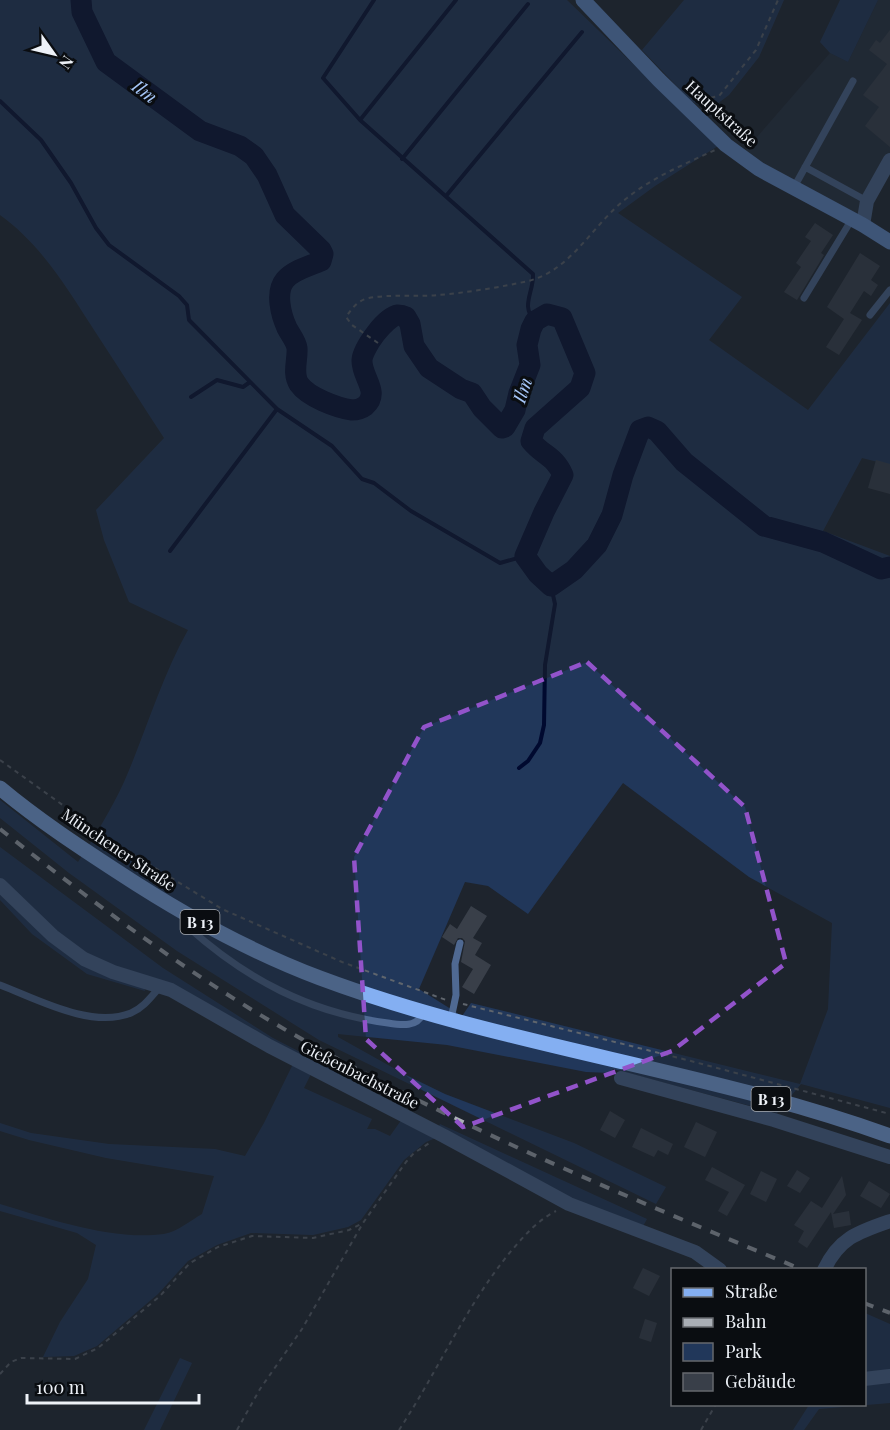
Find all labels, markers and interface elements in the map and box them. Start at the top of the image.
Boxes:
north arrow [24,24,84,84]
text: N [55,52,79,74]
water label: Ilm [127,73,162,108]
street label: Hauptstraße [682,75,762,151]
water label: Ilm [506,374,537,407]
street label: Münchener Straße [58,803,180,895]
road number: B 13 [180,910,220,934]
street label: Gießenbachstraße [297,1035,423,1113]
road number: B 13 [752,1087,790,1111]
legend [671,1268,866,1406]
text: Straße [725,1279,778,1303]
text: Bahn [725,1309,767,1333]
text: Park [725,1339,762,1363]
scale bar [27,1367,200,1405]
text: Gebäude [725,1369,796,1393]
text: 100 m [36,1375,85,1399]

